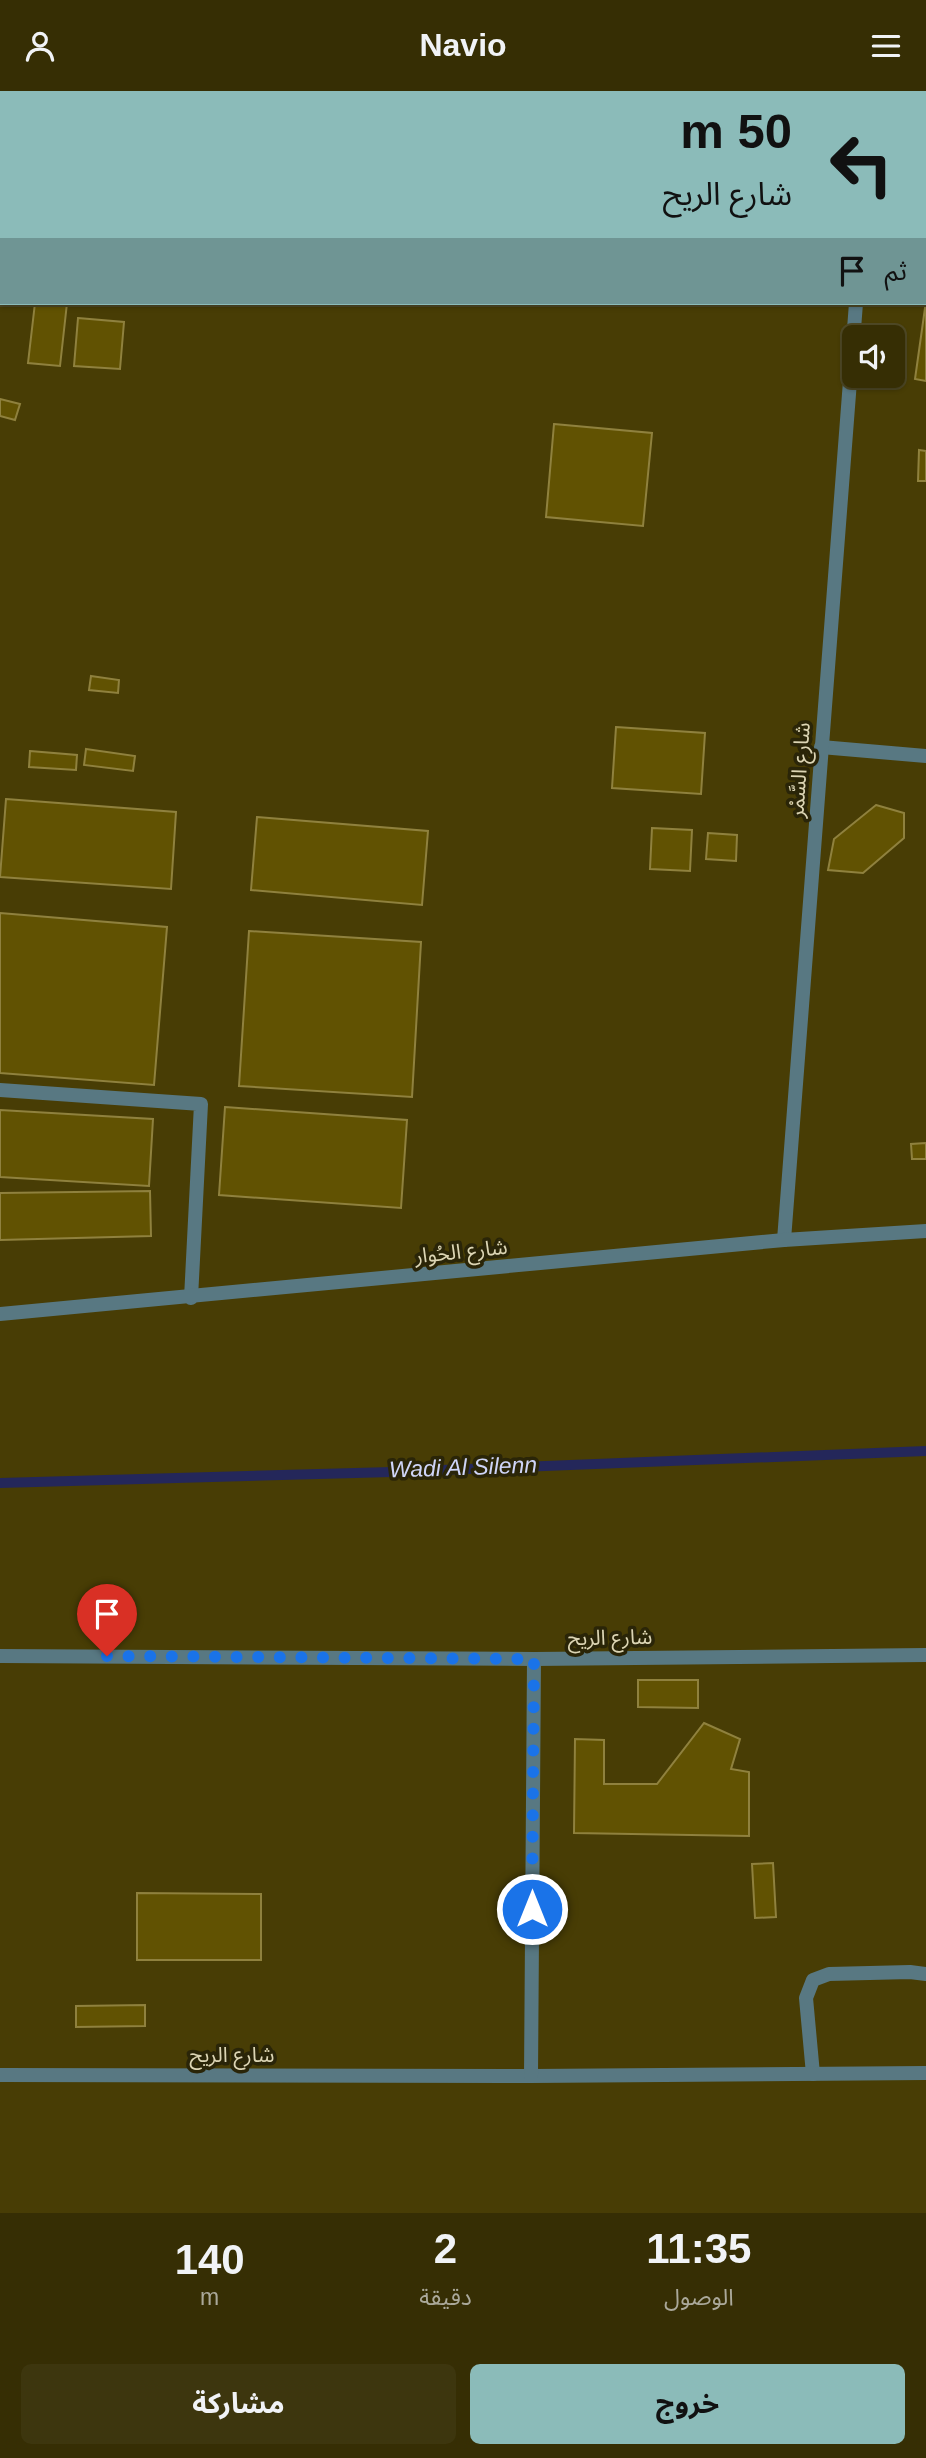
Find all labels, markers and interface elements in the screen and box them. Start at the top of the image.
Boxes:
icon: person [21,27,59,65]
text: Navio [419,27,507,63]
icon: menu [867,27,905,65]
text: 50 m [680,104,792,158]
icon: left [816,119,907,210]
text: شارع الريح [663,176,792,212]
icon: arrive [833,252,871,290]
text: ثم [885,256,907,286]
map controls [842,325,905,388]
button: sound [842,325,905,388]
street label: شارع السَّمْر [784,722,818,820]
street label: شارع الحُوار [412,1235,509,1271]
water label: Wadi Al Silenn [388,1451,538,1483]
pin [77,1584,137,1656]
icon: arrive [88,1595,126,1633]
street label: شارع الريح [567,1625,653,1653]
position arrow [495,1872,569,1946]
street label: شارع الريح [190,2043,274,2070]
text: 2 [434,2225,457,2272]
text: 11:35 [646,2225,751,2272]
text: 140 [175,2236,245,2283]
text: m [200,2284,219,2310]
text: دقيقة [419,2284,472,2310]
text: الوصول [664,2284,734,2310]
button: مشاركة [21,2364,456,2444]
button: خروج [470,2364,905,2444]

